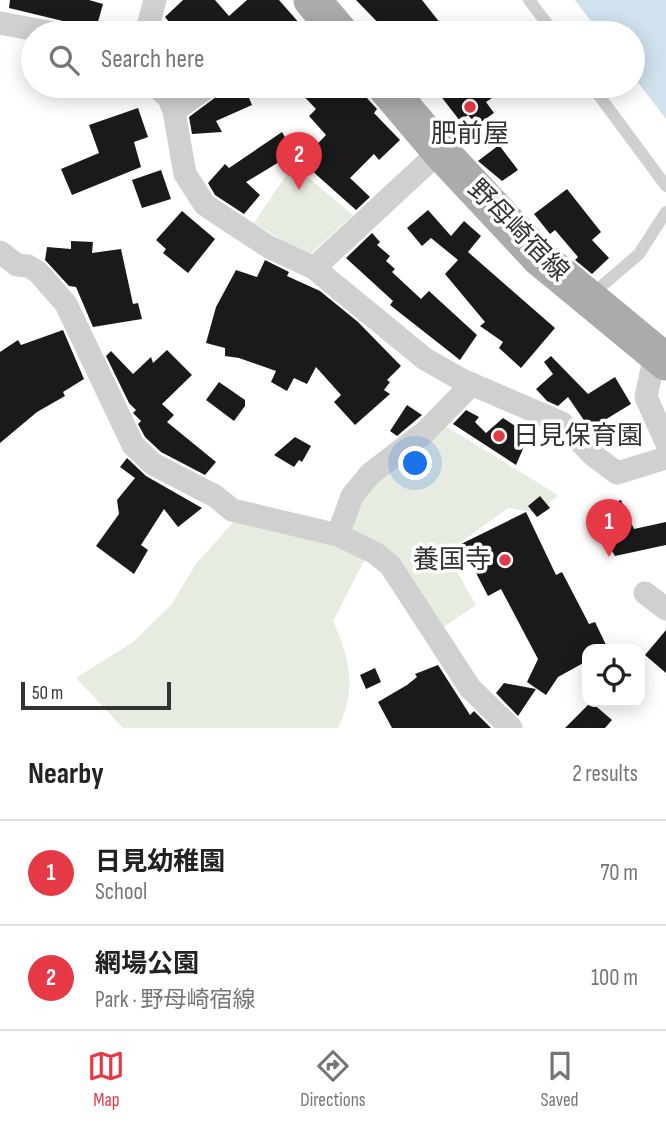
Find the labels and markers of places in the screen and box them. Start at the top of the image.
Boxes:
marker: 肥前屋 [462,99,478,115]
place label: 肥前屋 [431,119,509,150]
pin: 2 [276,132,322,190]
place label: 日見保育園 [513,421,643,452]
marker: 日見保育園 [491,428,507,444]
pin: 1 [586,499,632,557]
place label: 養国寺 [413,545,491,576]
marker: 養国寺 [497,552,513,568]

